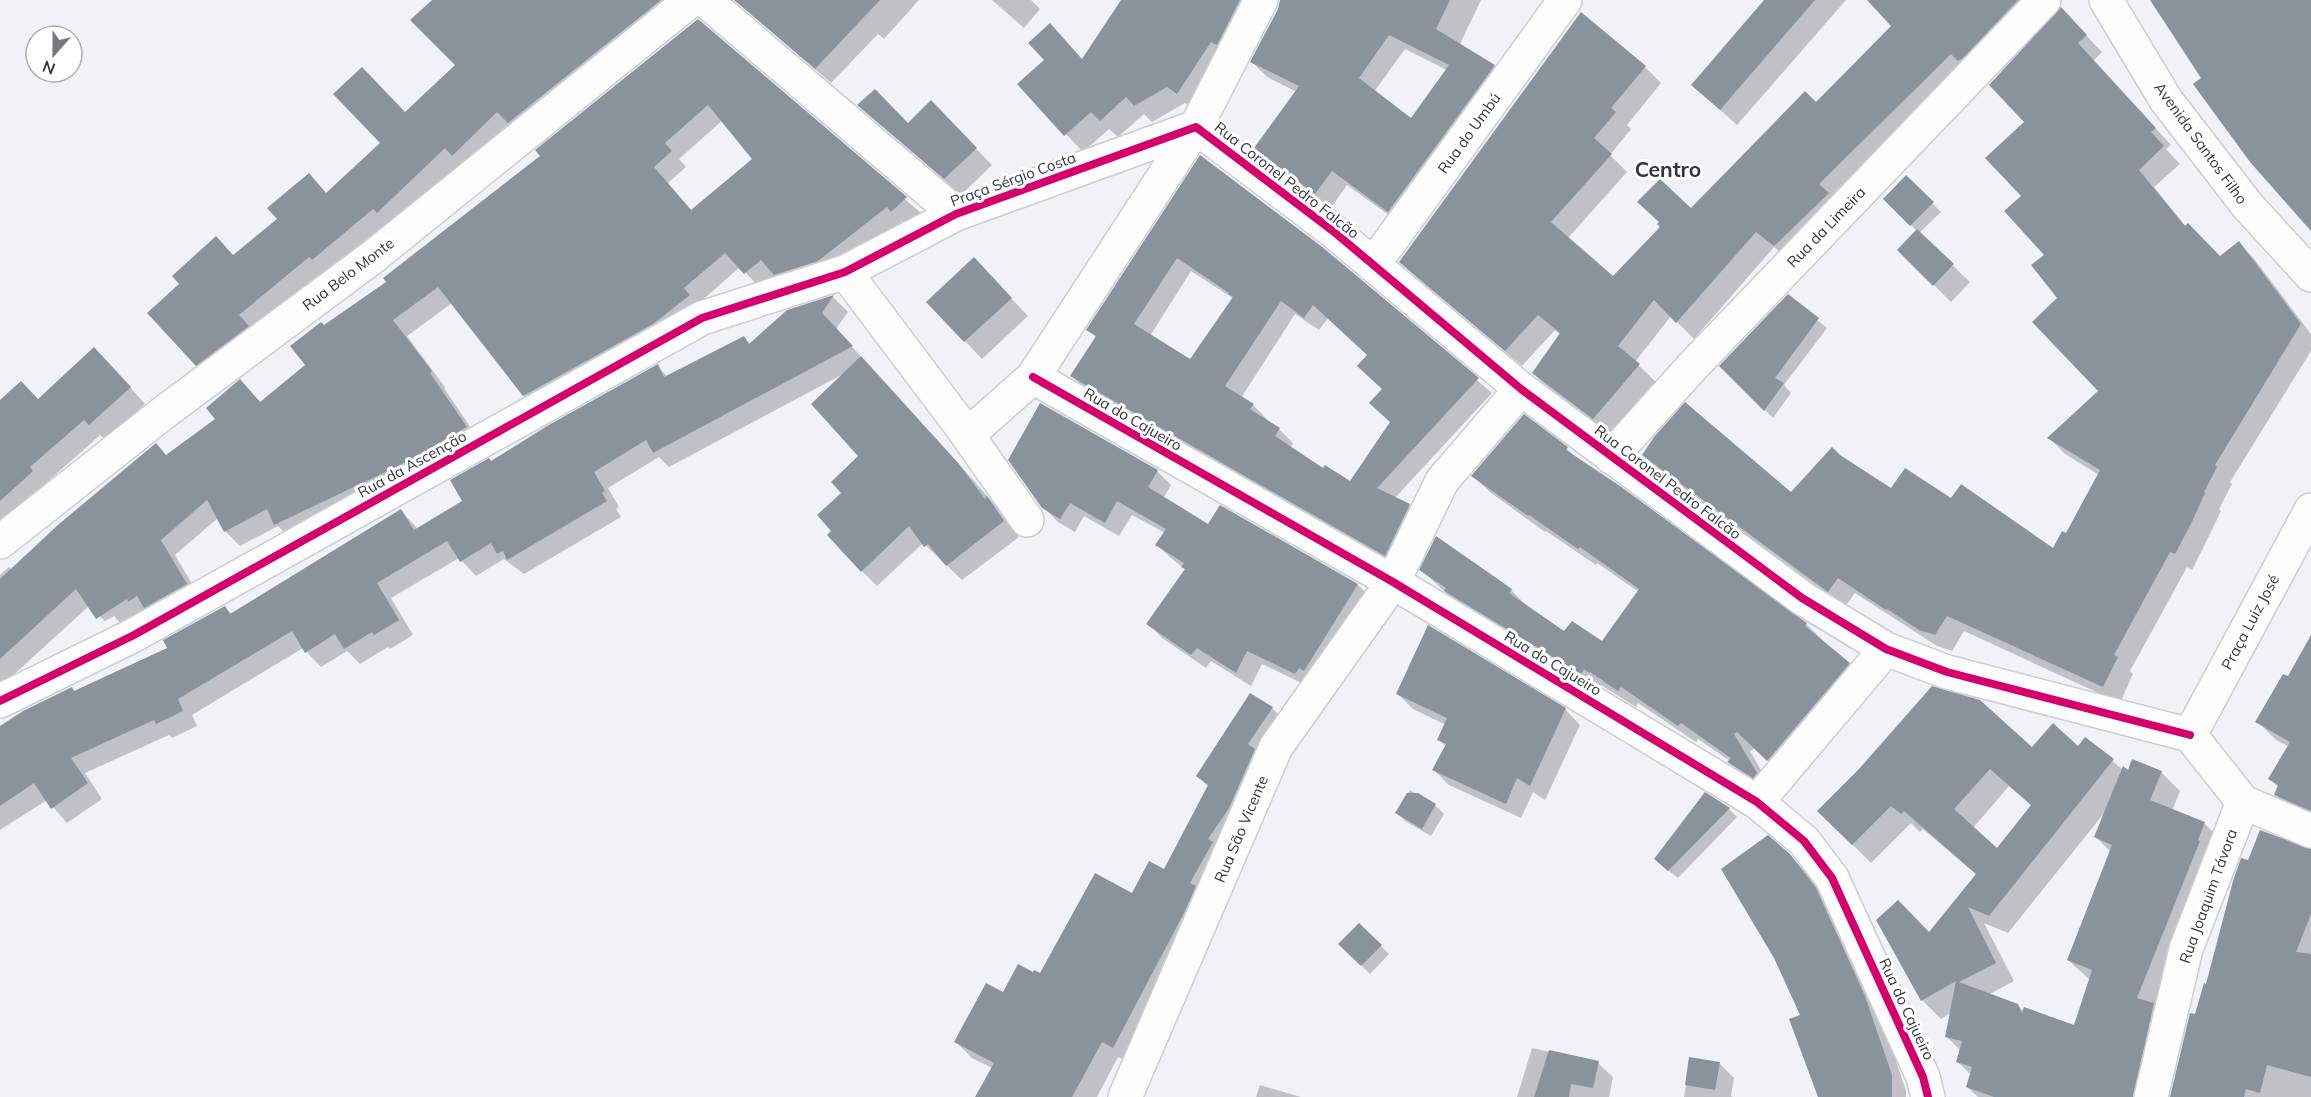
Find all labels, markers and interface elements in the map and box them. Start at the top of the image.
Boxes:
north arrow [24,24,84,84]
text: N [39,57,58,80]
street label: Avenida Santos Filho [2150,78,2252,208]
street label: Rua do Umbú [1433,89,1505,177]
street label: Rua Coronel Pedro Falcão [1211,117,1363,243]
street label: Praça Sérgio Costa [948,147,1078,211]
district label: Centro [1635,156,1701,182]
street label: Rua da Limeira [1783,183,1869,271]
street label: Rua Belo Monte [298,233,398,315]
street label: Rua do Cajueiro [1080,383,1186,455]
street label: Rua Coronel Pedro Falcão [1591,421,1745,543]
street label: Rua da Ascenção [354,426,470,502]
street label: Praça Luiz José [2217,571,2283,673]
street label: Rua do Cajueiro [1501,626,1605,700]
street label: Rua São Vicente [1210,773,1272,885]
street label: Rua Joaquim Távora [2175,826,2241,966]
street label: Rua do Cajueiro [1875,955,1939,1063]

